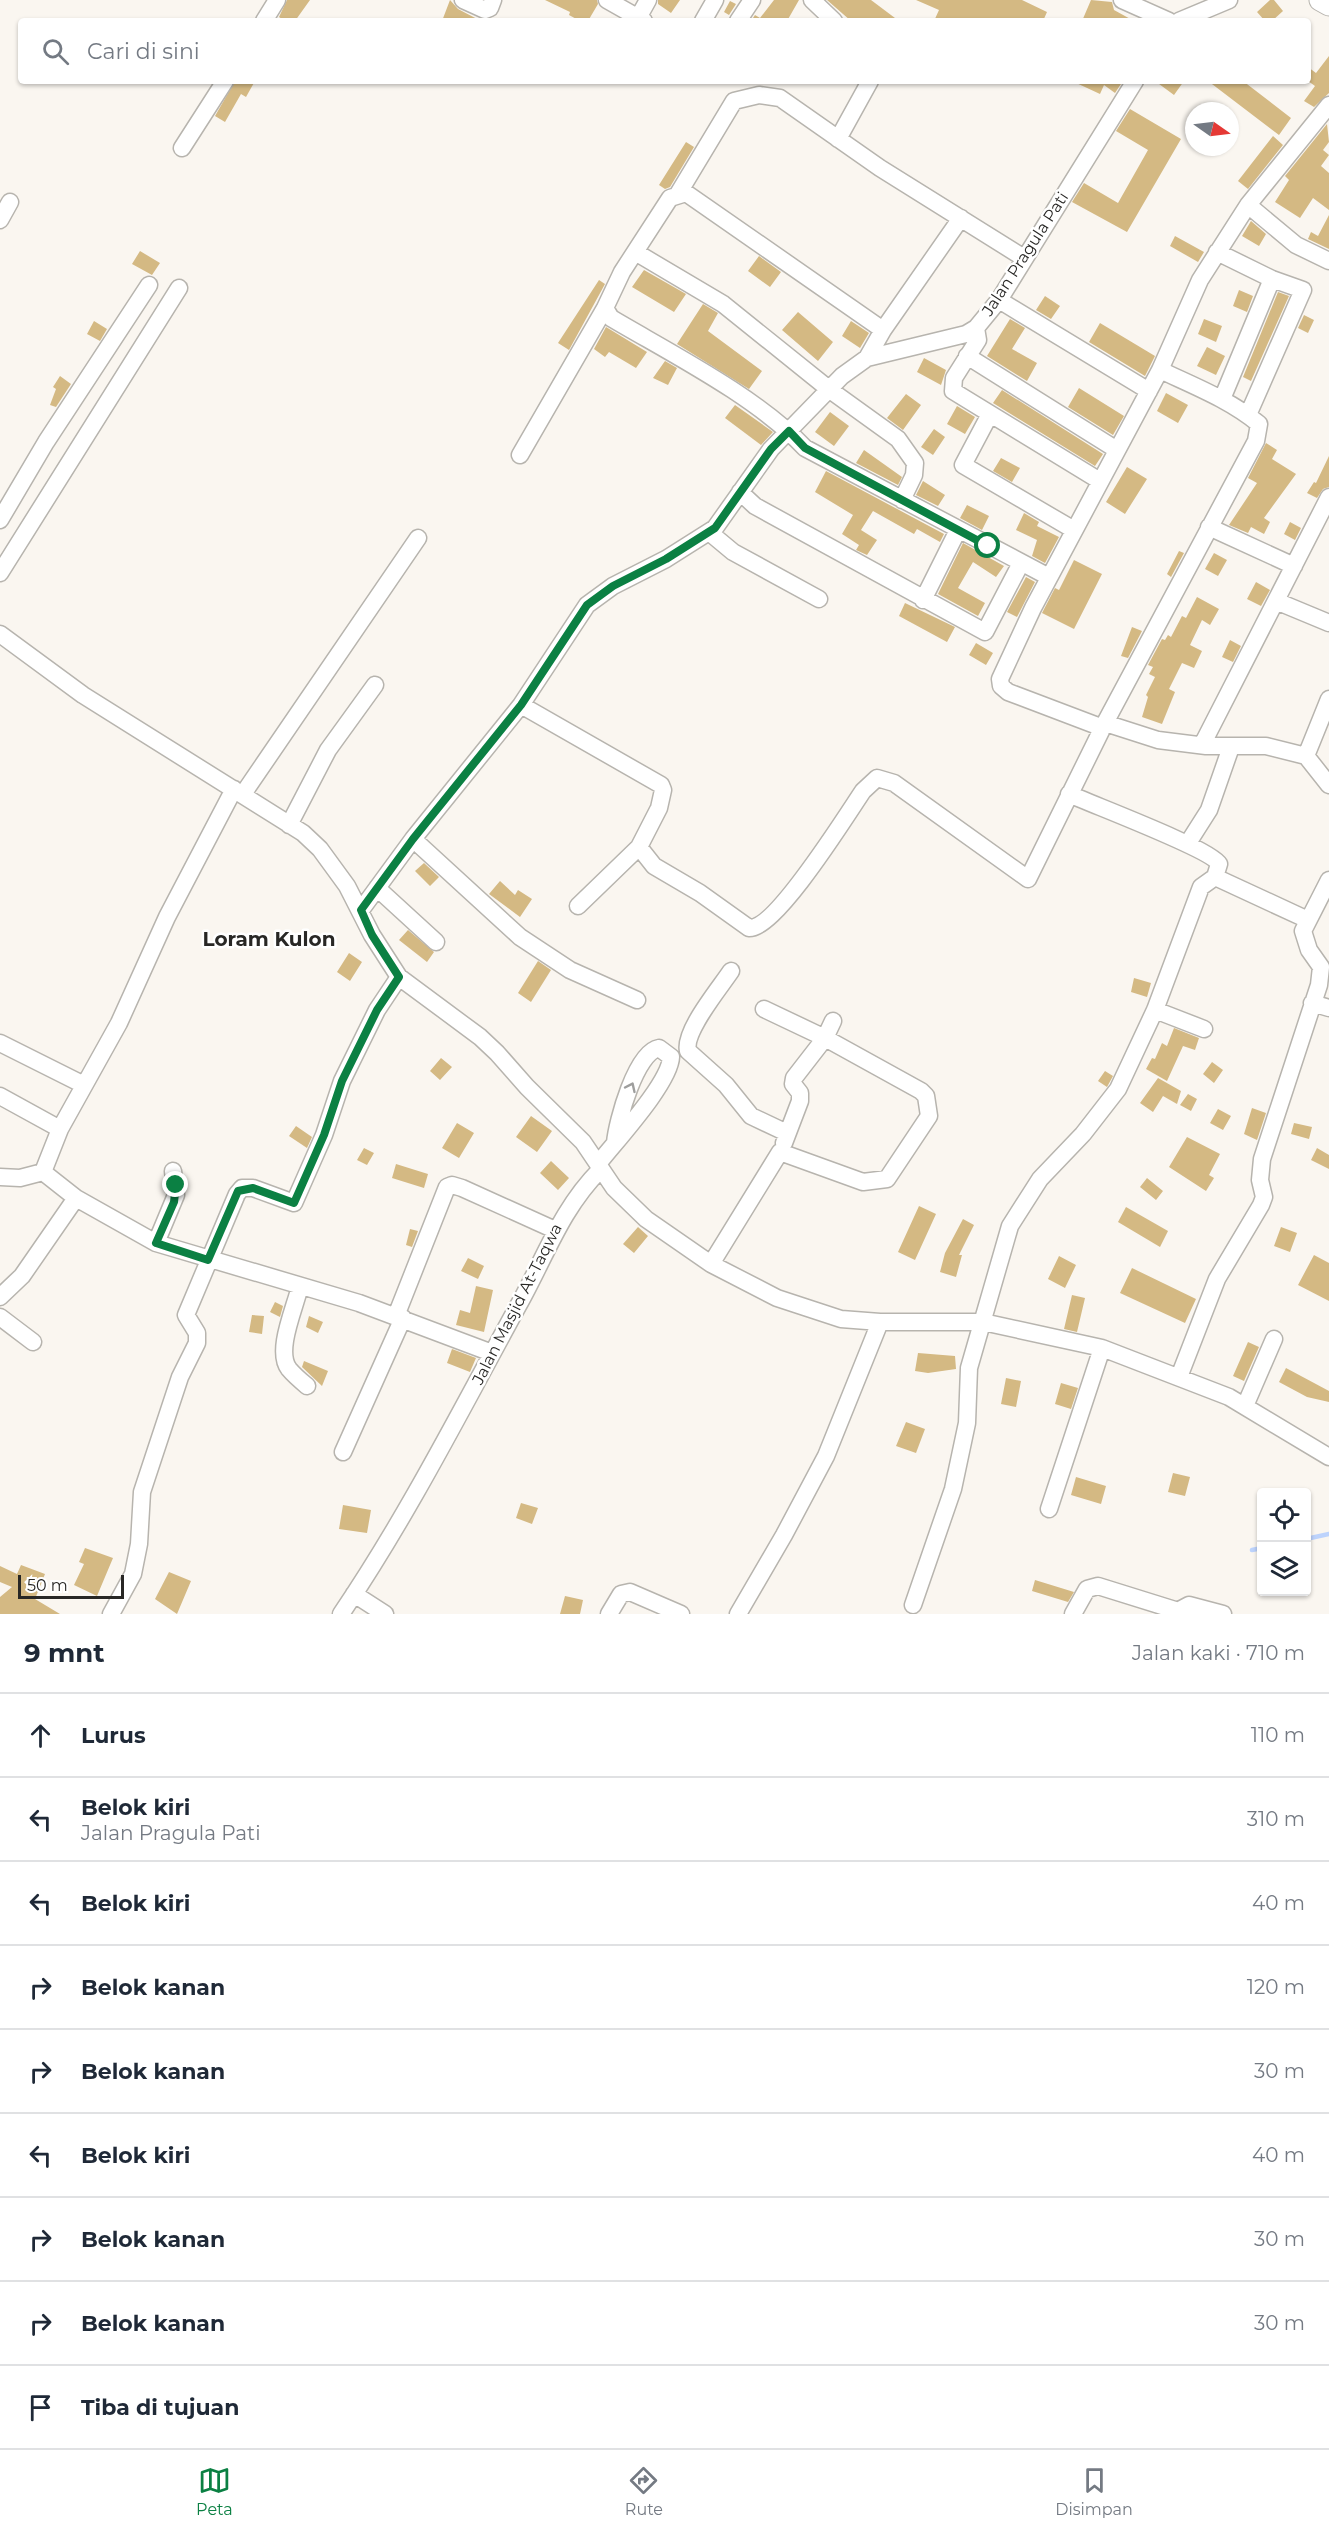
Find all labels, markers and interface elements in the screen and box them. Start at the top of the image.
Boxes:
search box [18,18,1311,84]
icon: search [39,35,72,68]
text: Cari di sini [87,38,200,65]
north arrow [1185,102,1239,156]
street label: Jalan Pragula Pati [977,189,1072,320]
route start [974,532,1000,558]
district label: Loram Kulon [202,927,336,951]
one-way arrow [624,1083,636,1094]
route end [162,1171,188,1197]
street label: Jalan Masjid At-Taqwa [468,1220,566,1389]
map controls [1257,1488,1311,1596]
button: locate [1257,1488,1311,1542]
button: layers [1257,1542,1311,1596]
scale bar [18,1572,124,1600]
text: 50 m [27,1576,68,1595]
text: 9 mnt [24,1637,104,1669]
text: Jalan kaki · 710 m [1132,1641,1305,1665]
icon: ahead [24,1719,57,1752]
text: Lurus [81,1722,146,1749]
text: 110 m [1251,1723,1305,1747]
text: Belok kiri [81,1794,190,1821]
icon: left [24,1803,57,1836]
text: 310 m [1247,1807,1305,1831]
text: Jalan Pragula Pati [81,1821,261,1845]
icon: left [24,1887,57,1920]
text: Belok kiri [81,1890,190,1917]
text: 40 m [1252,1891,1305,1915]
icon: right [24,1971,57,2004]
text: Belok kanan [81,1974,225,2001]
text: 120 m [1247,1975,1305,1999]
icon: right [24,2055,57,2088]
text: Belok kanan [81,2058,225,2085]
text: 30 m [1254,2059,1305,2083]
icon: left [24,2139,57,2172]
text: Belok kiri [81,2142,190,2169]
text: 40 m [1252,2143,1305,2167]
icon: right [24,2223,57,2256]
text: Belok kanan [81,2226,225,2253]
text: 30 m [1254,2227,1305,2251]
icon: right [24,2307,57,2340]
text: Belok kanan [81,2310,225,2337]
text: 30 m [1254,2311,1305,2335]
icon: arrive [24,2391,57,2424]
text: Tiba di tujuan [81,2394,239,2421]
tab: Peta [196,2464,233,2519]
tab: Rute [625,2464,663,2519]
tab: Disimpan [1055,2464,1133,2519]

